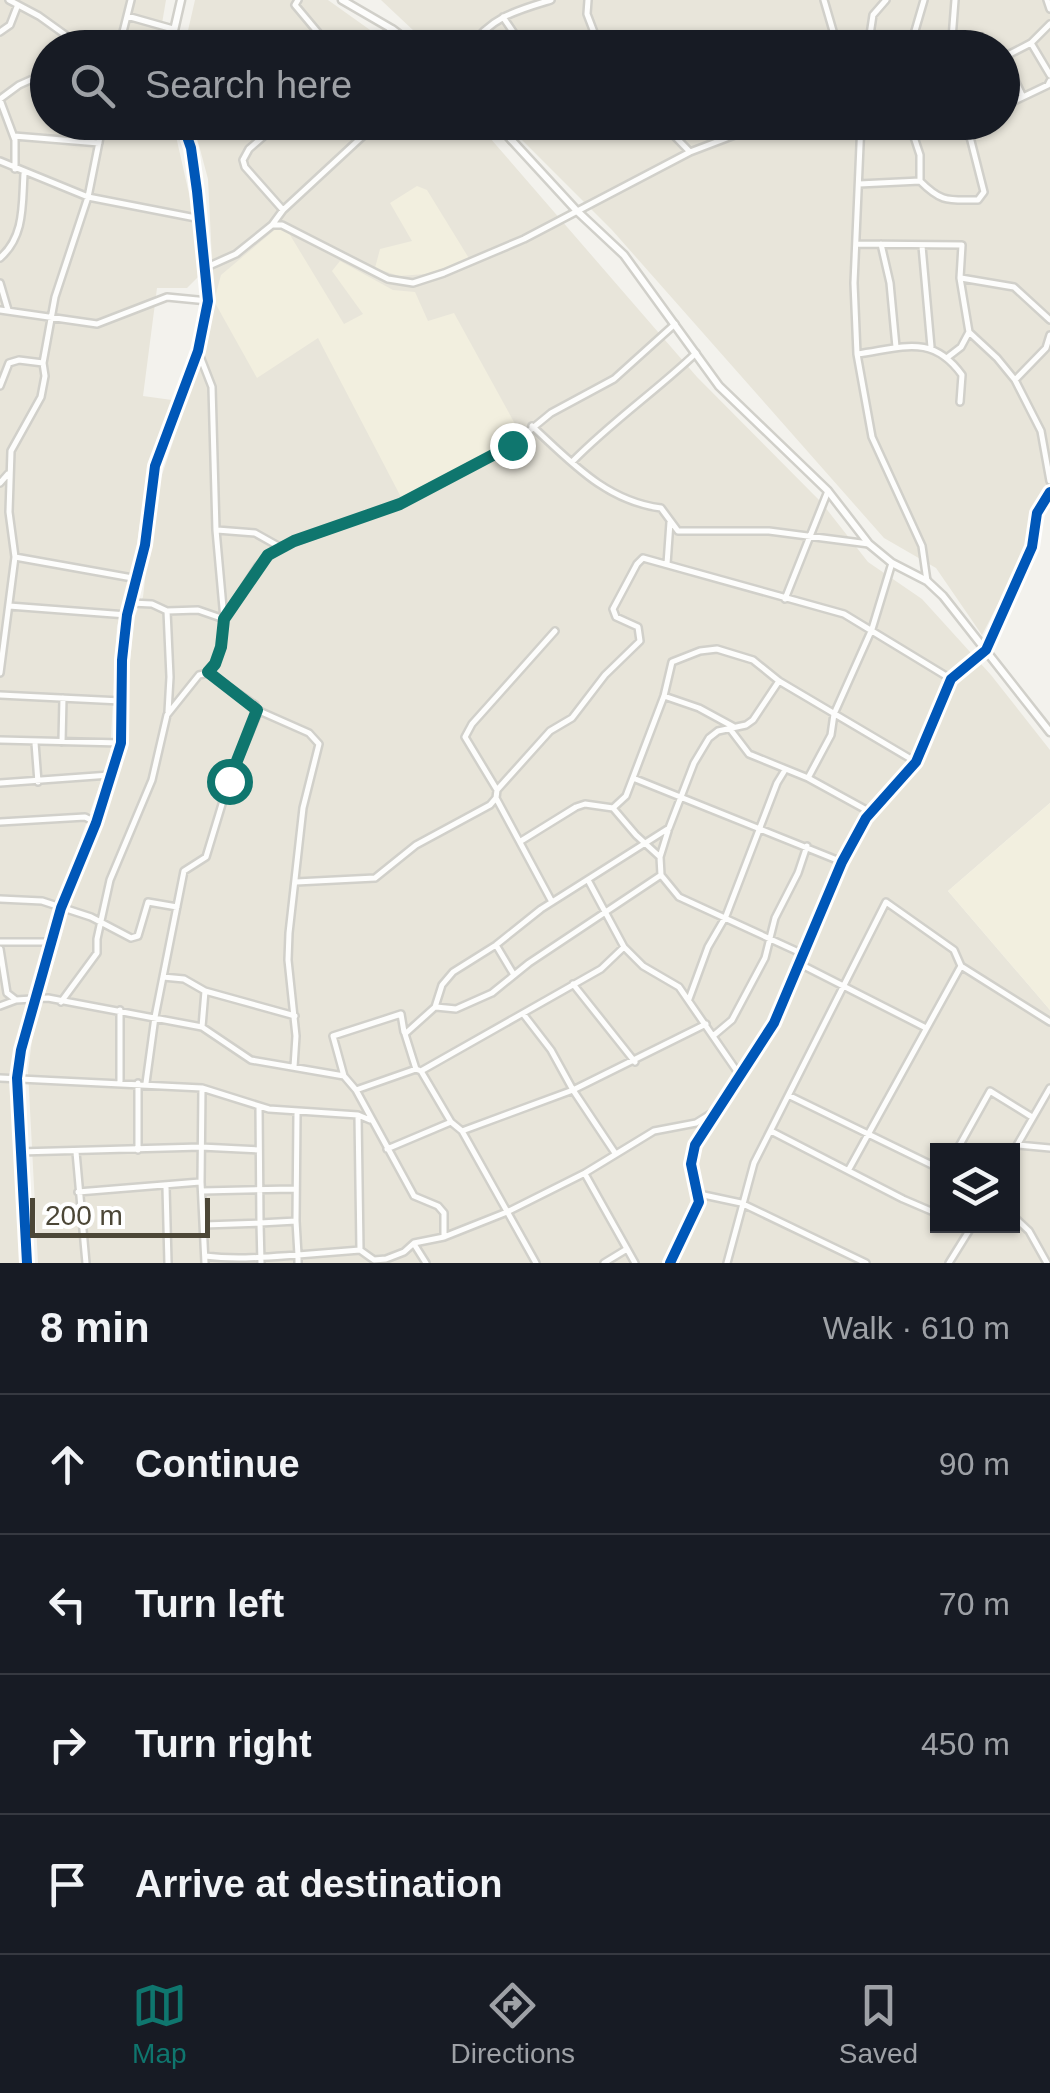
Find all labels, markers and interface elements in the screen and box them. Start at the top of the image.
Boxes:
search box [30,30,1020,140]
icon: search [65,58,120,113]
text: Search here [145,64,352,106]
route end [490,423,536,469]
route start [207,759,253,805]
map controls [930,1143,1020,1233]
button: layers [930,1143,1020,1233]
scale bar [30,1193,210,1238]
text: 200 m [45,1200,123,1231]
text: 8 min [40,1304,150,1351]
text: Walk · 610 m [823,1310,1010,1346]
icon: ahead [40,1437,95,1492]
text: Continue [135,1443,300,1485]
text: 90 m [939,1446,1010,1482]
icon: left [40,1577,95,1632]
text: Turn left [135,1583,284,1625]
text: 70 m [939,1586,1010,1622]
icon: right [40,1717,95,1772]
text: Turn right [135,1723,312,1765]
text: 450 m [921,1726,1010,1762]
icon: arrive [40,1857,95,1912]
text: Arrive at destination [135,1863,502,1905]
tab: Map [132,1978,187,2070]
tab: Directions [451,1978,575,2070]
tab: Saved [839,1978,918,2070]

